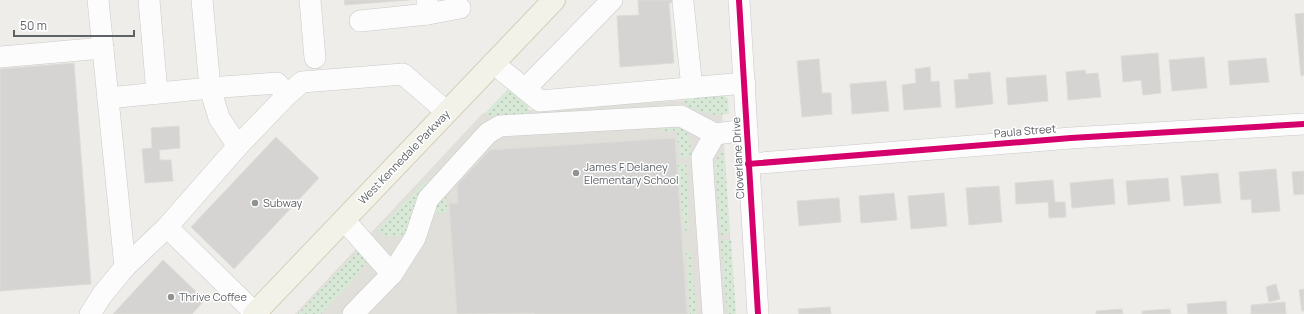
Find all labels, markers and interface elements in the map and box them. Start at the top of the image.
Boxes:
scale bar [14,12,134,38]
text: 50 m [20,17,47,34]
street label: West Kennedale Parkway [355,106,453,207]
street label: Cloverlane Drive [728,116,747,199]
street label: Paula Street [993,120,1057,141]
place label: James F Delaney Elementary School [584,159,679,187]
marker: James F Delaney Elementary School [571,168,581,178]
place label: Subway [263,195,303,210]
marker: Subway [250,198,260,208]
place label: Thrive Coffee [179,289,248,304]
marker: Thrive Coffee [166,292,176,302]

